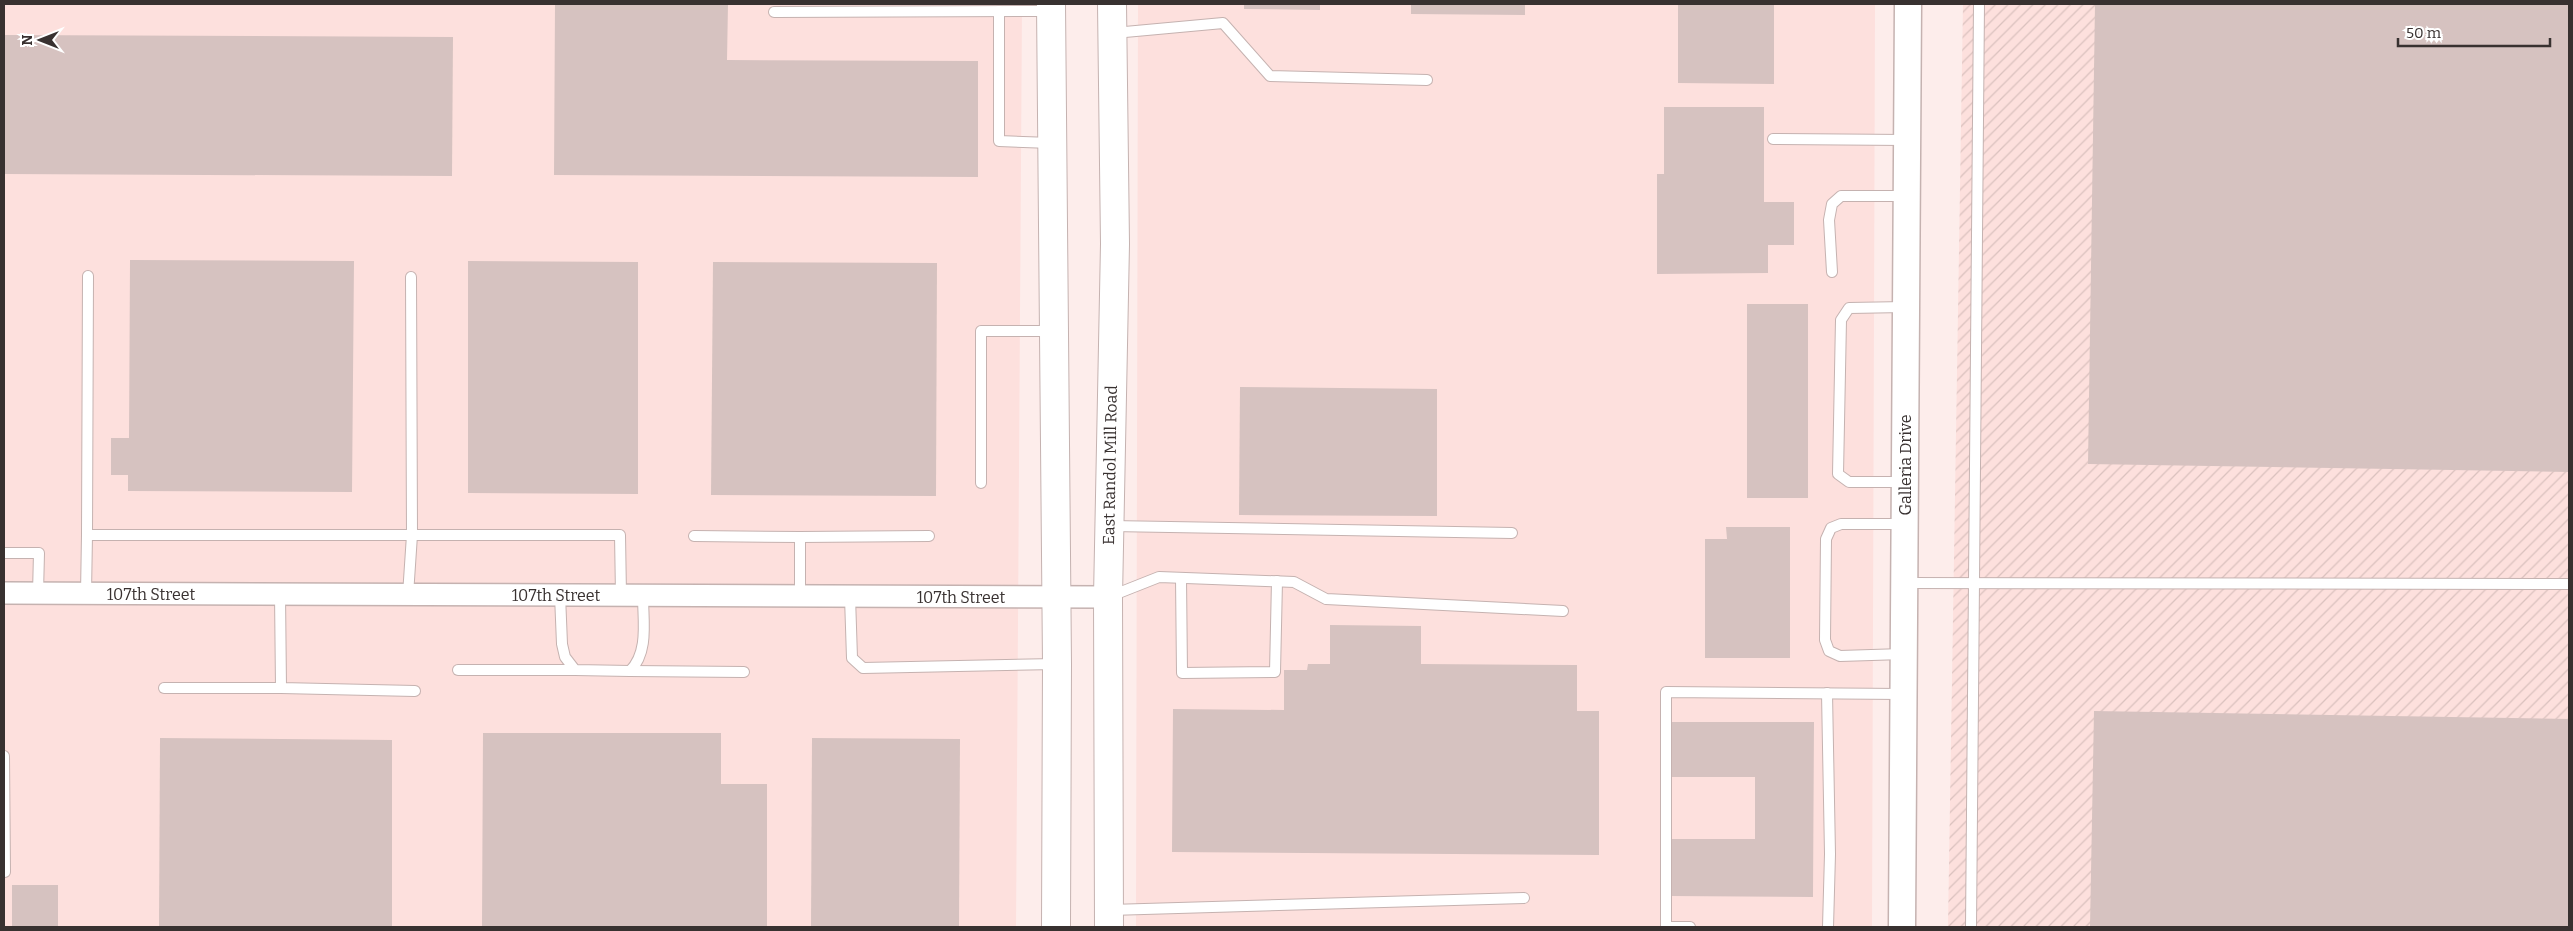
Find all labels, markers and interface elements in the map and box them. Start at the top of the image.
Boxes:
north arrow [15,15,65,65]
scale bar [2398,15,2550,47]
text: 50 m [2406,24,2442,42]
text: N [19,34,36,45]
street label: East Randol Mill Road [1099,384,1121,545]
street label: Galleria Drive [1896,414,1915,516]
street label: 107th Street [107,585,196,604]
street label: 107th Street [512,586,601,605]
street label: 107th Street [917,588,1006,607]

